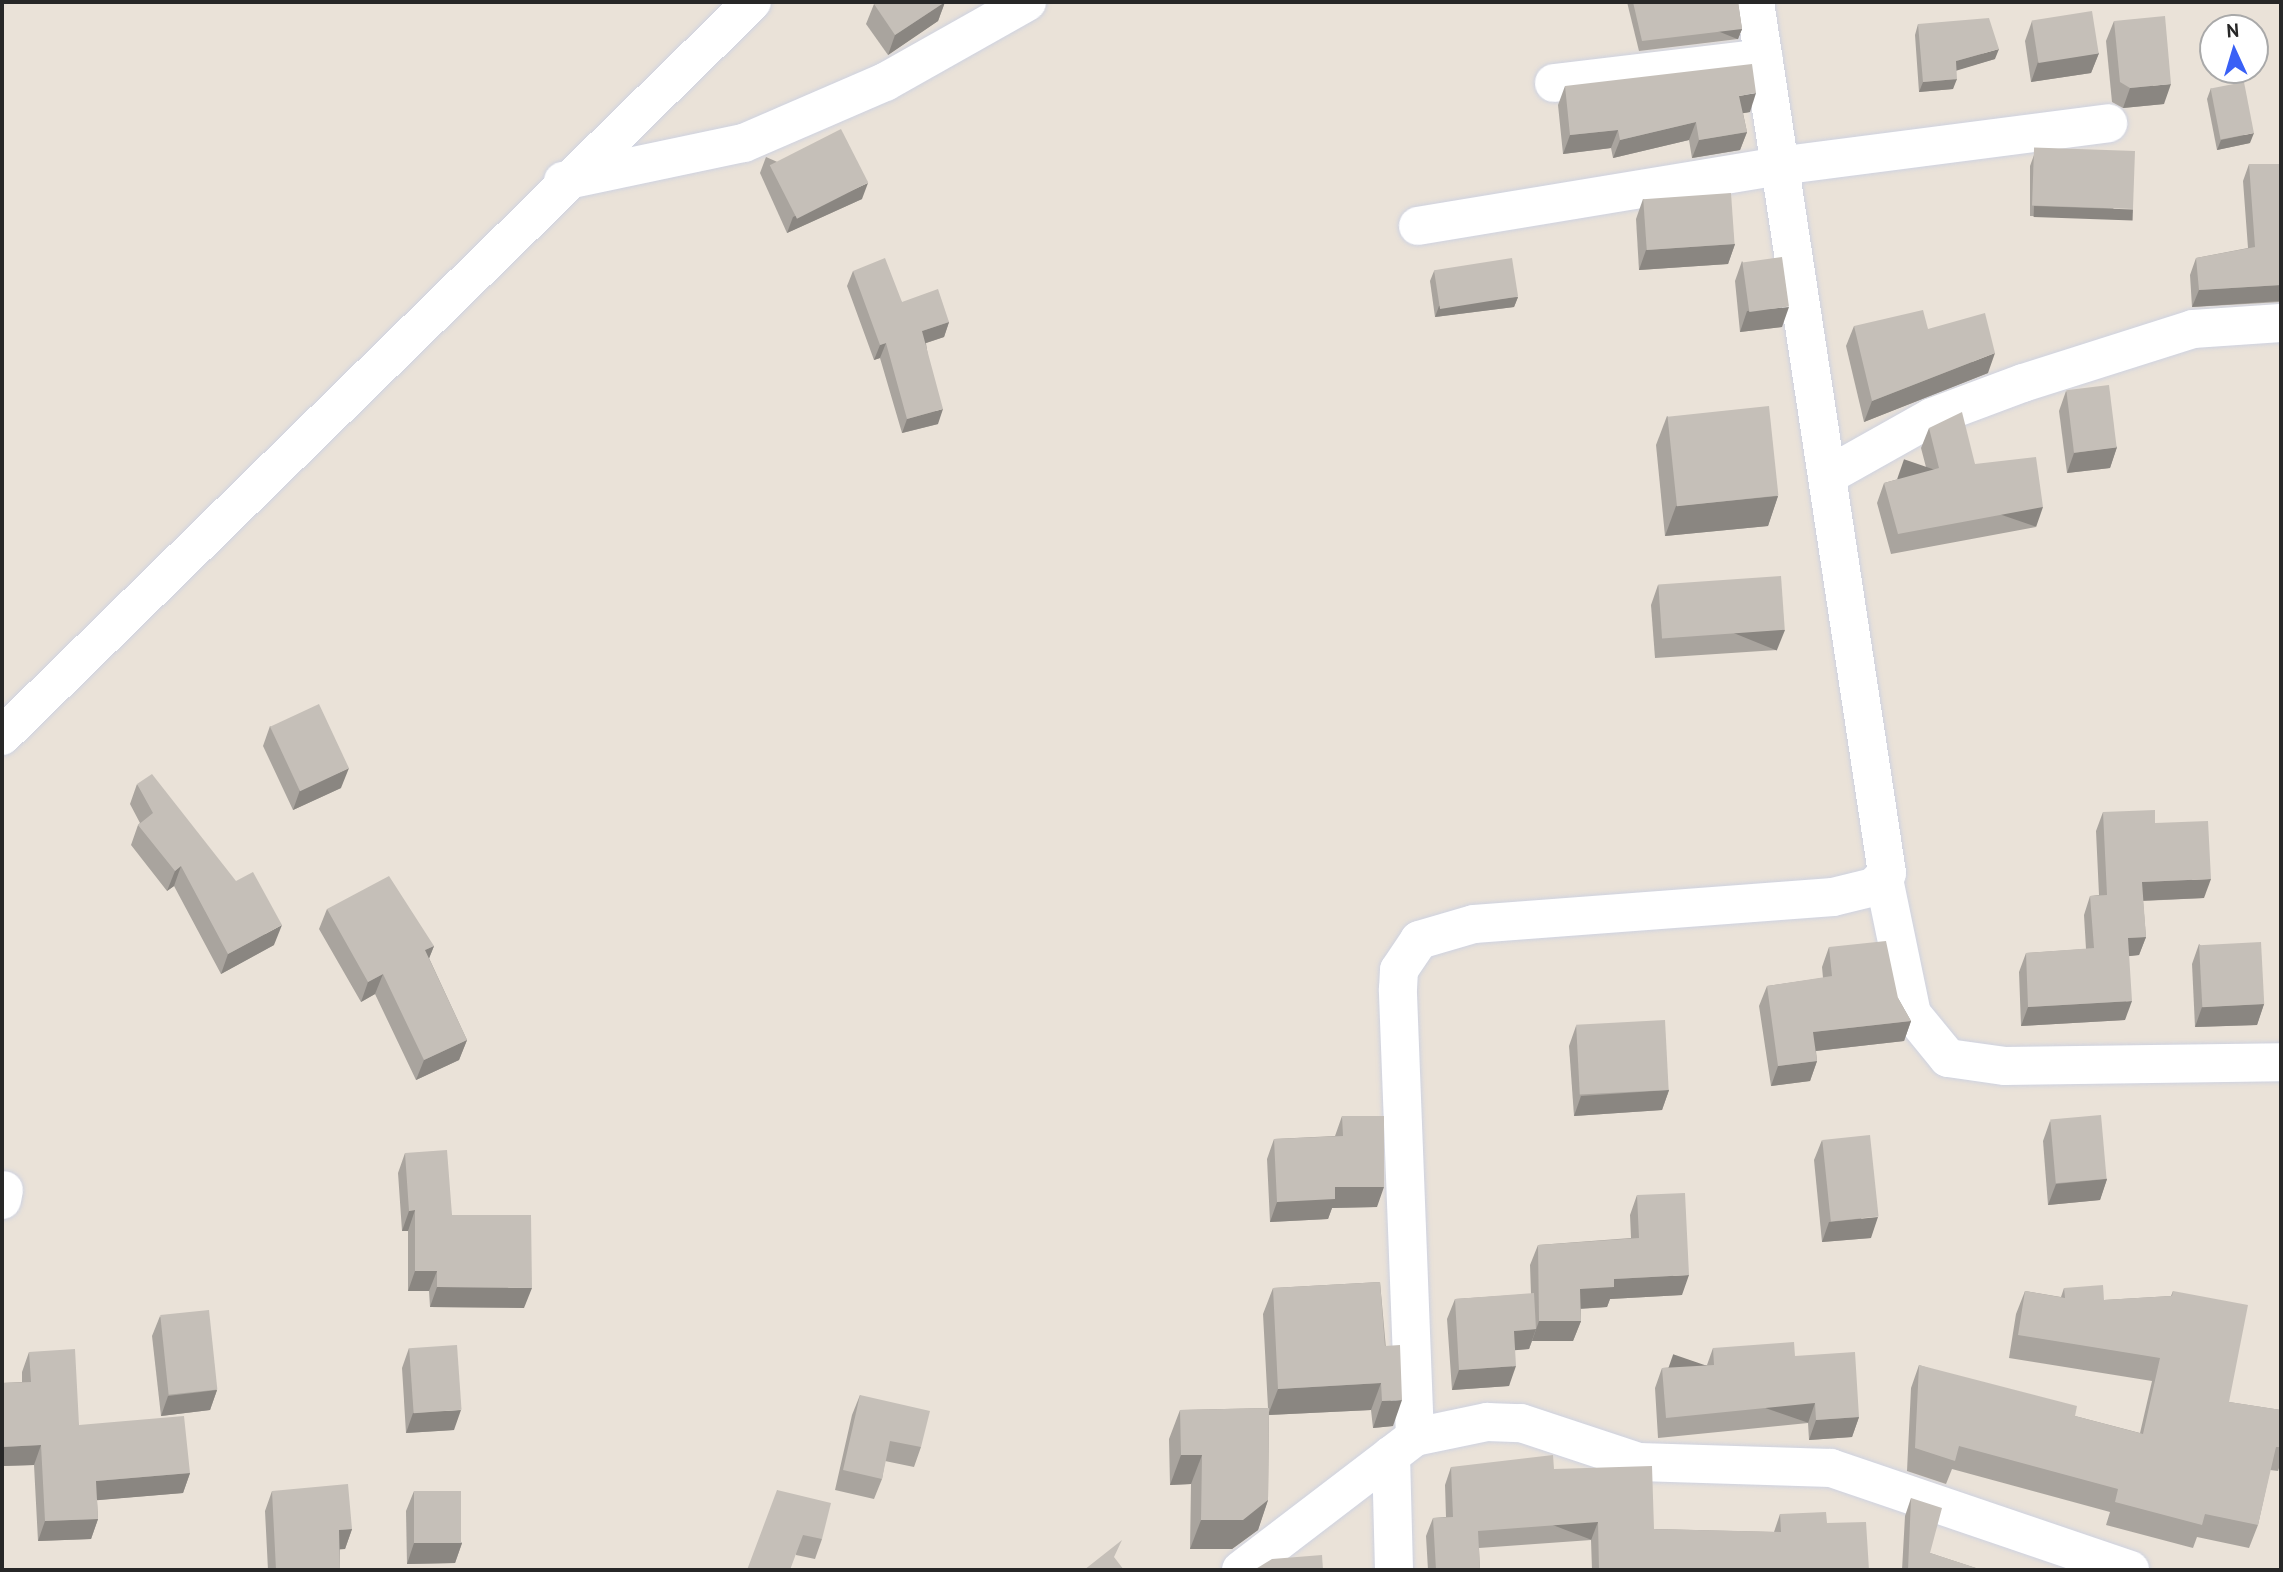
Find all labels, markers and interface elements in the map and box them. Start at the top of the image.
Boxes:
north arrow [2199,14,2269,84]
text: N [2226,18,2240,42]

